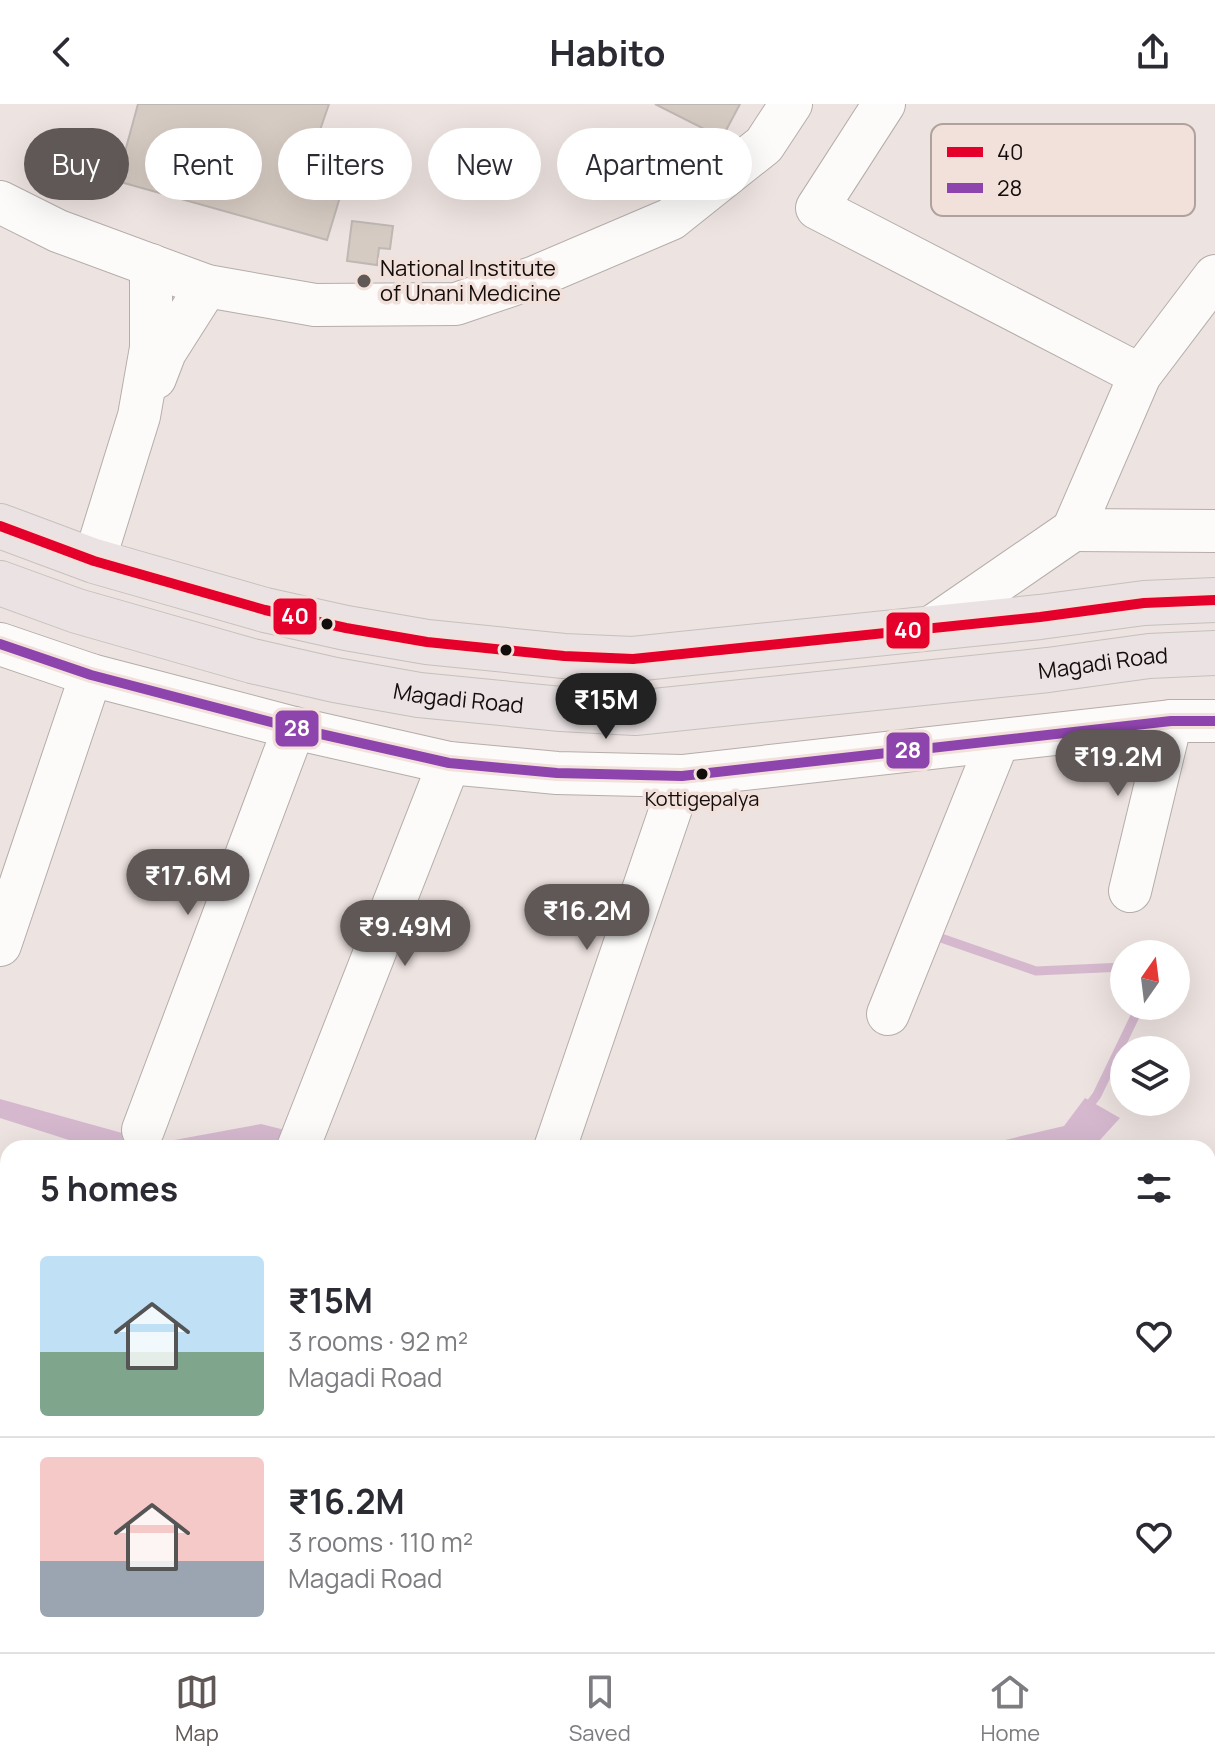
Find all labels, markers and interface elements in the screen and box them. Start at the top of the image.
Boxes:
text: Habito [550,28,665,77]
icon: back [40,30,84,74]
icon: share [1131,30,1175,74]
legend [931,124,1195,216]
chip: Buy [24,128,129,200]
chip: Rent [145,128,262,200]
chip: Filters [278,128,412,200]
chip: New [428,128,541,200]
chip: Apartment [557,128,752,200]
text: 40 [997,137,1023,167]
text: 28 [997,173,1022,203]
place label: National Institute of Unani Medicine [380,253,561,308]
marker: National Institute of Unani Medicine [355,272,373,290]
line badge: 40 [272,597,318,636]
text: 40 [281,601,309,631]
line badge: 40 [885,611,931,650]
text: 40 [894,615,922,645]
unlabelled marker [319,616,335,632]
street label: Magadi Road [1037,640,1169,686]
unlabelled marker [498,642,514,658]
pin: ₹15M [559,673,653,741]
street label: Magadi Road [391,676,525,720]
text: ₹15M [574,681,638,717]
line badge: 28 [274,709,320,748]
text: 28 [284,713,310,743]
pin: ₹19.2M [1053,730,1183,798]
line badge: 28 [885,731,931,770]
text: 28 [895,735,921,765]
text: ₹19.2M [1073,738,1163,774]
marker: Kottigepalya [694,766,710,782]
place label: Kottigepalya [645,785,759,812]
pin: ₹17.6M [123,849,253,917]
text: ₹17.6M [144,857,232,893]
pin: ₹16.2M [522,884,652,952]
text: ₹16.2M [542,892,632,928]
pin: ₹9.49M [340,900,470,968]
text: ₹9.49M [358,908,452,944]
north arrow [1110,940,1190,1020]
map controls [1110,940,1190,1116]
button: layers [1110,1036,1190,1116]
text: 5 homes [40,1165,178,1211]
icon: filters [1132,1166,1176,1210]
text: ₹15M [288,1277,373,1323]
icon: home [104,1288,200,1384]
icon: heart [1132,1314,1176,1358]
text: 3 rooms · 92 m² [288,1323,468,1359]
text: Magadi Road [288,1359,442,1395]
text: ₹16.2M [288,1478,405,1524]
icon: home [104,1489,200,1585]
icon: heart [1132,1515,1176,1559]
text: 3 rooms · 110 m² [288,1524,473,1560]
text: Magadi Road [288,1560,442,1596]
tab: Map [175,1670,219,1748]
tab: Saved [569,1670,631,1748]
tab: Home [981,1670,1040,1748]

